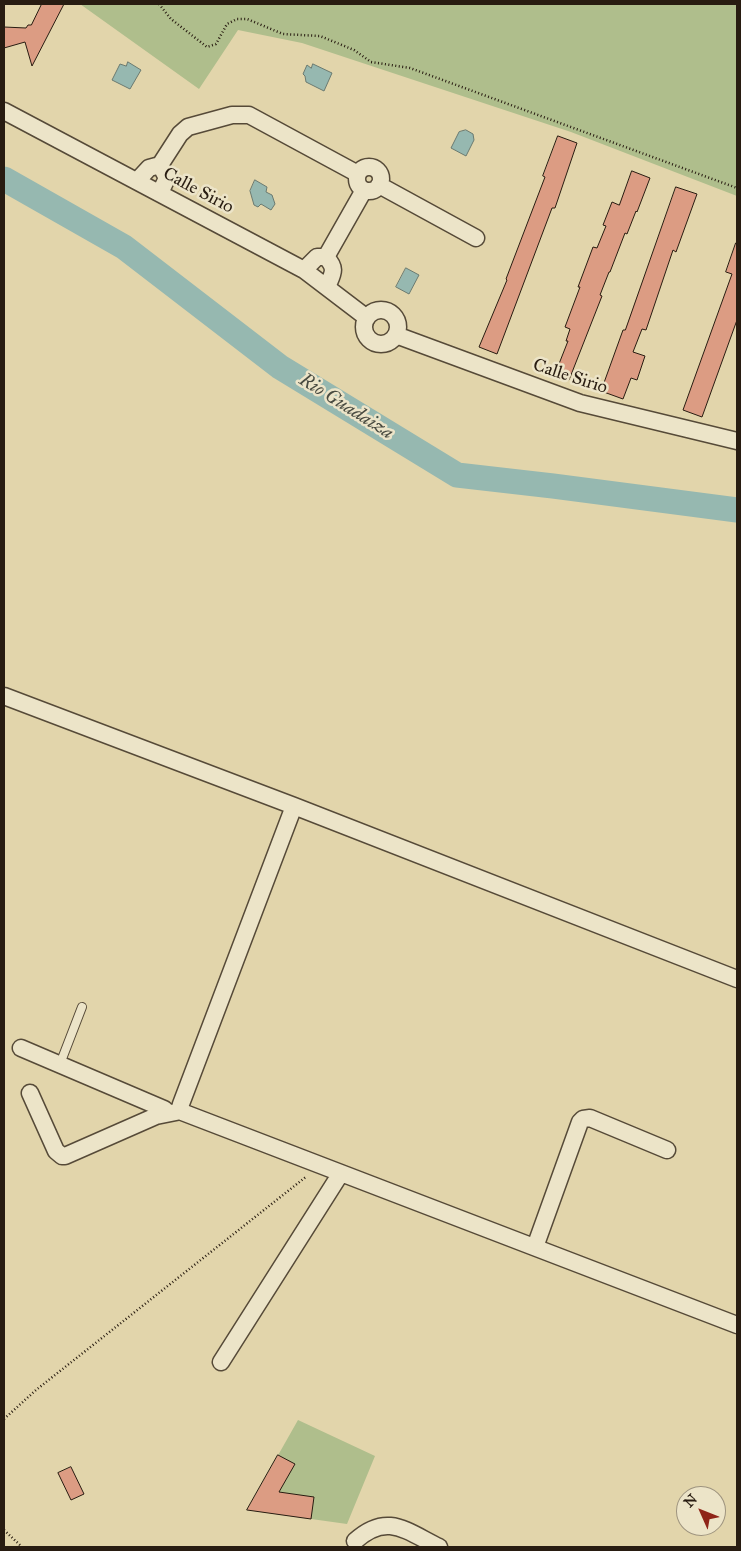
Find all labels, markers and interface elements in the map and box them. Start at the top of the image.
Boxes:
street label: Calle Sirio [159,163,237,219]
street label: Calle Sirio [530,355,610,399]
water label: Rio Guadaiza [295,369,397,445]
north arrow [676,1486,726,1536]
text: N [680,1491,701,1511]

